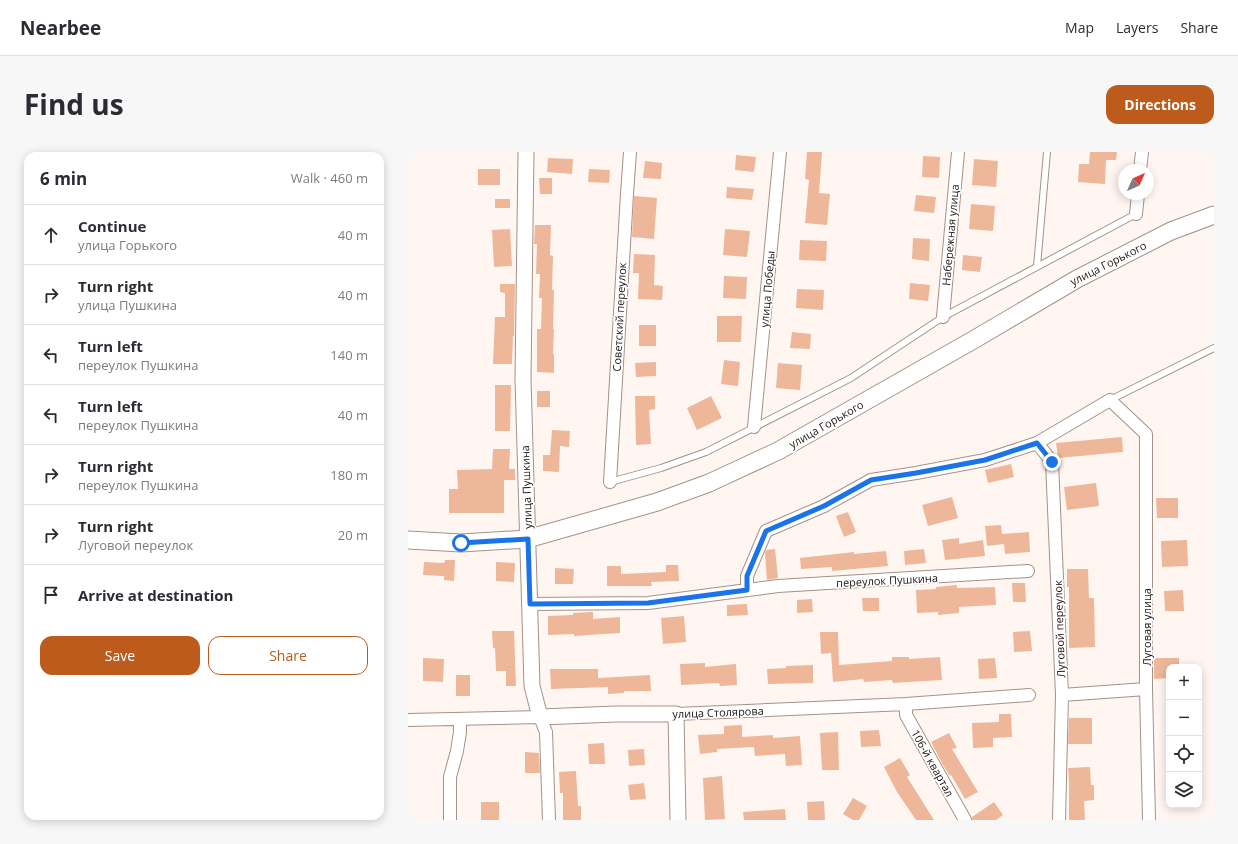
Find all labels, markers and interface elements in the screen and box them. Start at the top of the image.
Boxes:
text: Nearbee [20,15,101,41]
text: Map [1065,18,1094,37]
text: Layers [1116,18,1158,37]
text: Share [1180,18,1218,37]
text: Find us [24,85,124,123]
button: Directions [1106,85,1214,124]
north arrow [1118,164,1154,200]
text: 6 min [40,167,87,190]
text: Walk · 460 m [291,169,368,187]
street label: Набережная улица [938,184,962,286]
text: Continue [78,216,146,236]
icon: ahead [40,224,62,246]
text: 40 m [338,226,368,244]
text: улица Горького [78,236,177,254]
street label: улица Горького [1067,237,1149,289]
street label: улица Победы [756,250,778,328]
street label: Советский переулок [609,262,629,372]
text: Turn right [78,276,153,296]
icon: right [40,284,62,306]
text: 40 m [338,286,368,304]
text: улица Пушкина [78,296,177,314]
text: Turn left [78,336,143,356]
icon: left [40,344,62,366]
text: 140 m [330,346,368,364]
text: переулок Пушкина [78,356,198,374]
text: Turn left [78,396,143,416]
street label: улица Горького [786,396,866,451]
icon: left [40,404,62,426]
text: 40 m [338,406,368,424]
text: переулок Пушкина [78,416,198,434]
street label: улица Пушкина [517,445,535,529]
route end [1043,453,1061,471]
text: Turn right [78,456,153,476]
icon: right [40,464,62,486]
text: 180 m [330,466,368,484]
text: переулок Пушкина [78,476,198,494]
text: Turn right [78,516,153,536]
icon: right [40,524,62,546]
text: 20 m [338,526,368,544]
route start [452,534,470,552]
text: Луговой переулок [78,536,193,554]
street label: переулок Пушкина [836,570,938,590]
street label: Луговой переулок [1050,580,1068,678]
icon: arrive [40,584,62,606]
text: Arrive at destination [78,585,233,605]
street label: Луговая улица [1139,588,1154,666]
button: Save [40,636,200,675]
button: Share [208,636,368,675]
map controls [1166,664,1202,808]
button: + [1166,664,1202,700]
button: − [1166,700,1202,736]
street label: улица Столярова [672,703,764,721]
street label: 106-й квартал [908,727,958,799]
button: locate [1166,736,1202,772]
button: layers [1166,772,1202,808]

